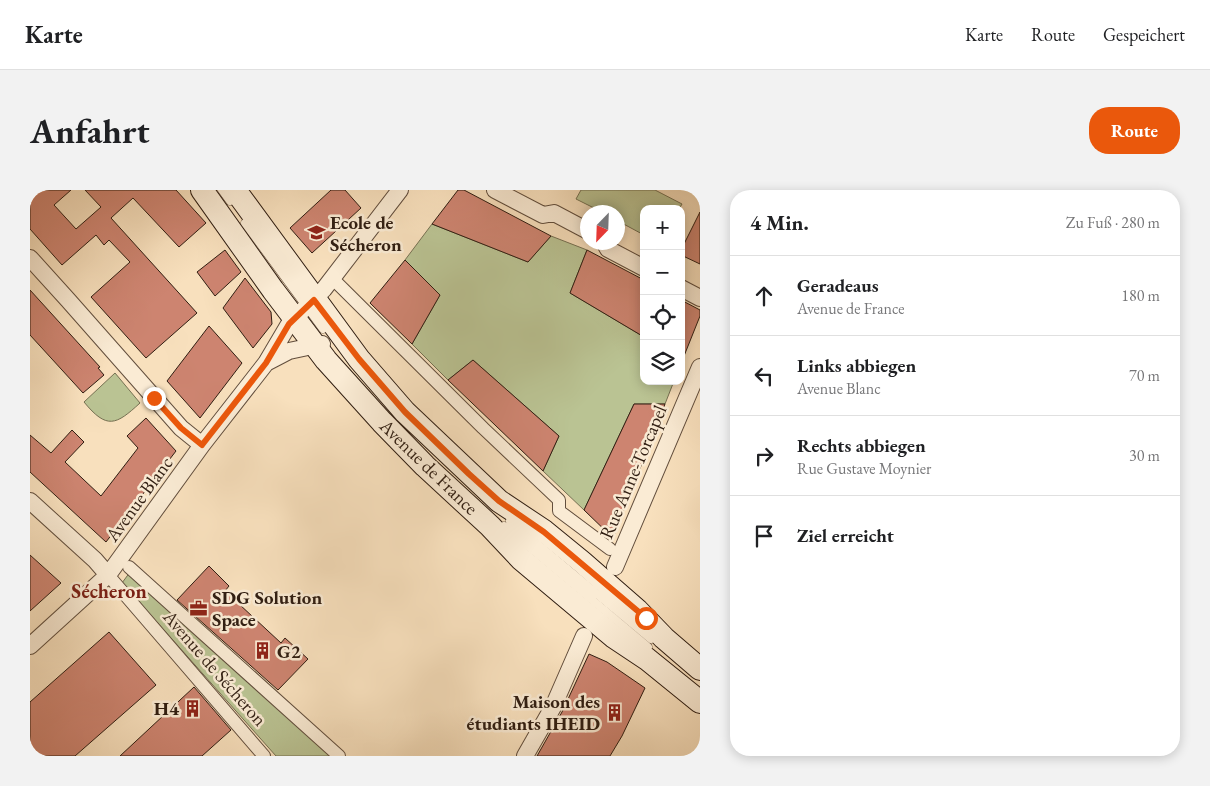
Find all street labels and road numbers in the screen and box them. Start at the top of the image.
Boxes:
street label: Rue Anne-Torcapel [594,401,673,543]
street label: Avenue de France [374,413,484,520]
street label: Avenue Blanc [99,451,178,547]
street label: Avenue de Sécheron [157,604,272,731]

